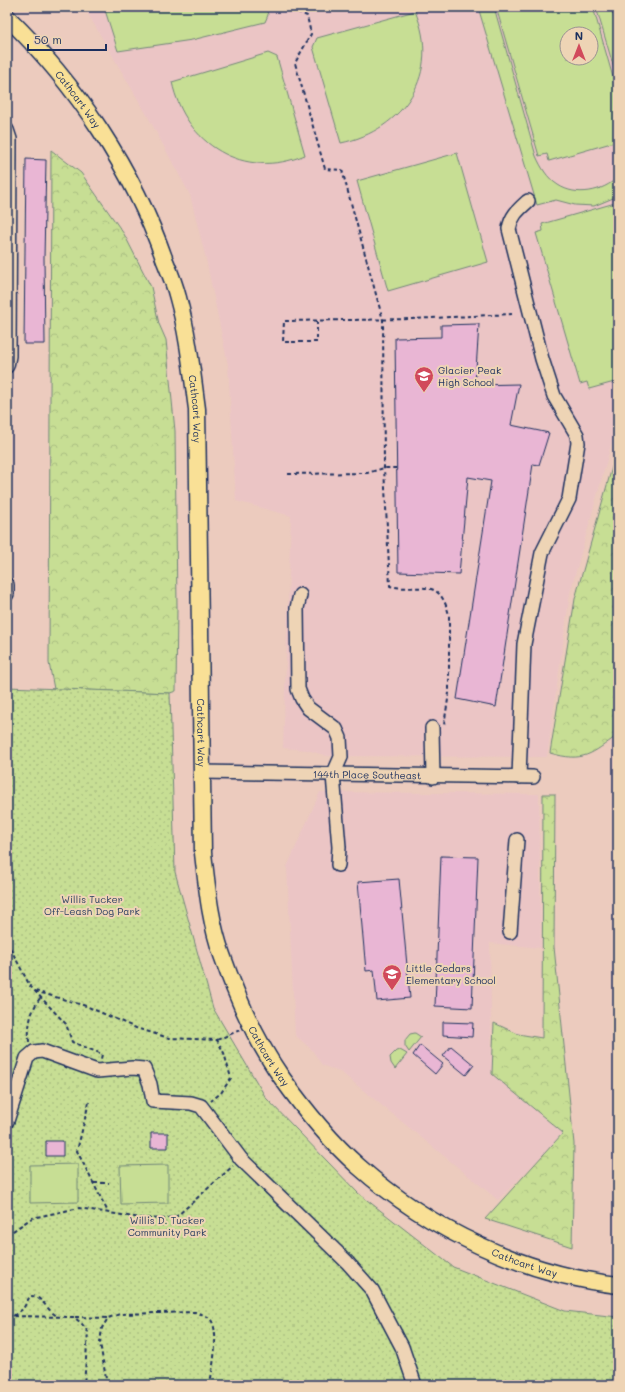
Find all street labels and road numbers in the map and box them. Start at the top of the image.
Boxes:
street label: Cathcart Way [52,68,104,131]
street label: Cathcart Way [186,374,204,443]
street label: Cathcart Way [194,698,209,767]
street label: 144th Place Southeast [313,767,421,782]
street label: Cathcart Way [245,1023,293,1089]
street label: Cathcart Way [490,1245,559,1280]

